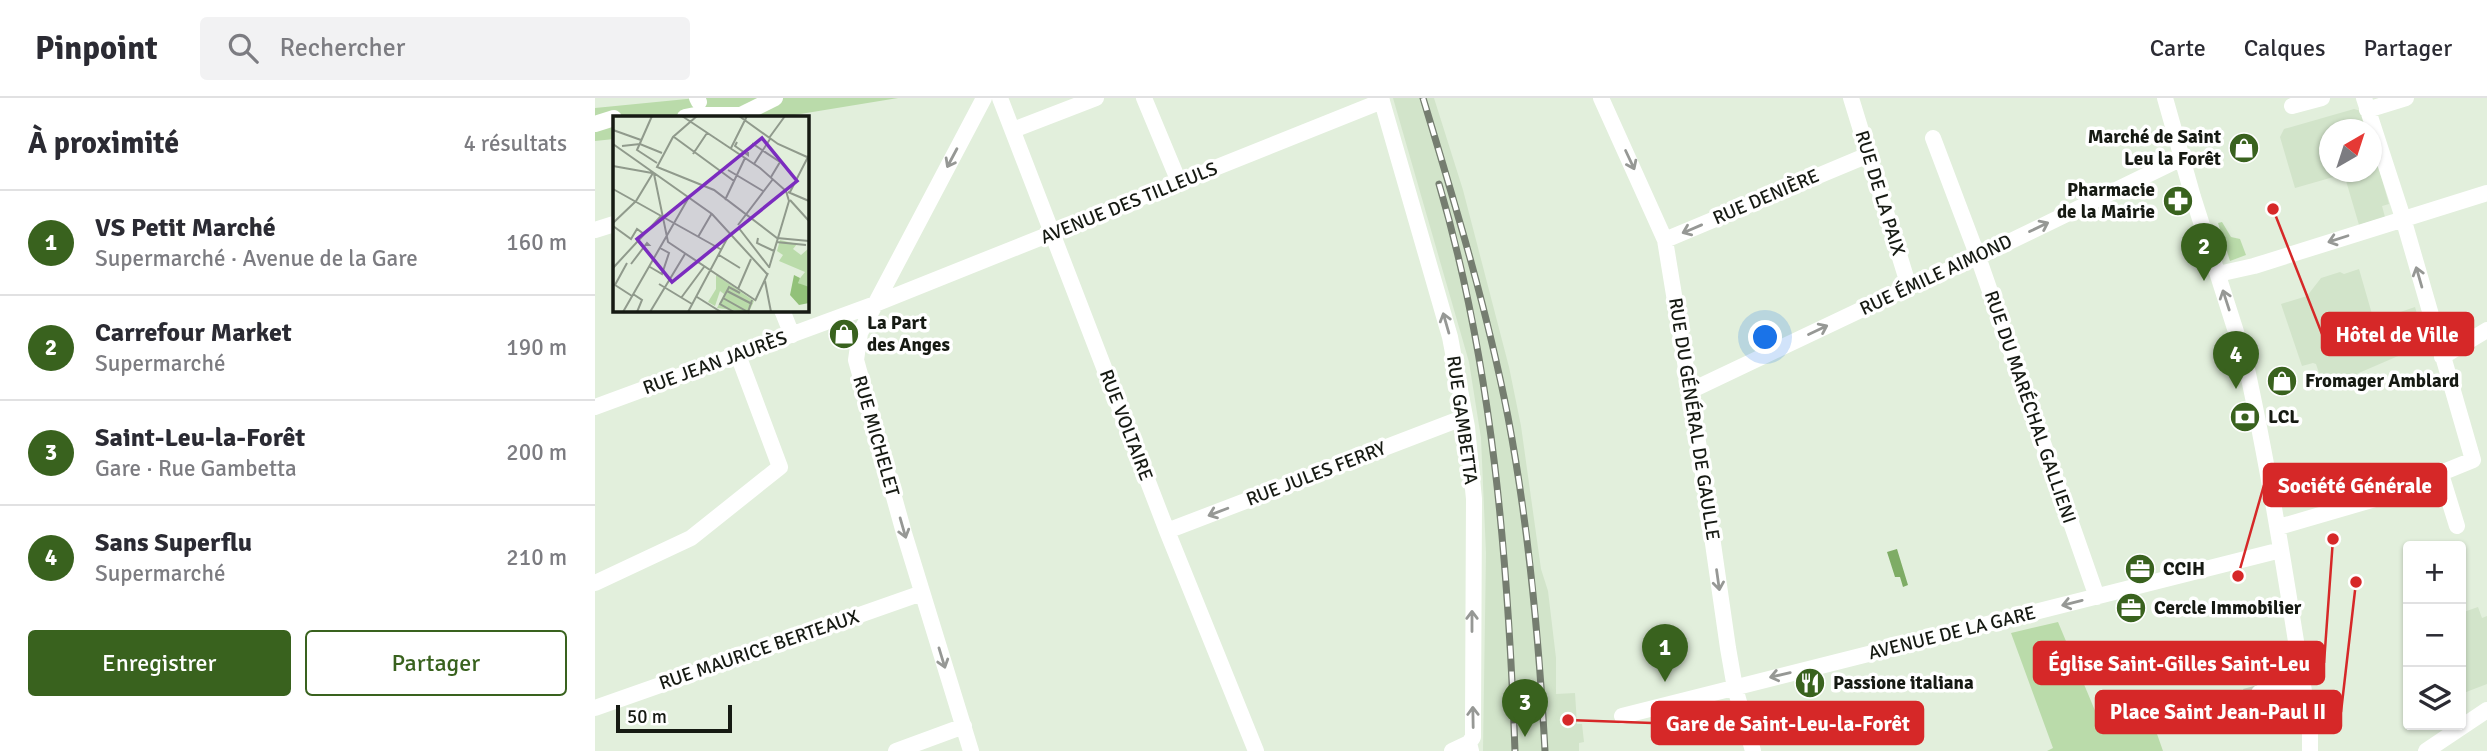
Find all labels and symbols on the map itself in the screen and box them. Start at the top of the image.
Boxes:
inset map [613,116,809,312]
north arrow [2319,119,2382,182]
place label: Marché de Saint Leu la Forêt [2088,125,2221,171]
street label: RUE DE LA PAIX [1850,128,1910,258]
shop icon: Marché de Saint Leu la Forêt [2227,131,2261,165]
one-way arrow [945,148,959,168]
one-way arrow [1624,149,1637,170]
street label: AVENUE DES TILLEULS [1037,157,1221,249]
street label: RUE DENIÈRE [1709,164,1823,230]
place label: Pharmacie de la Mairie [2057,178,2155,224]
pharmacy icon: Pharmacie de la Mairie [2161,184,2195,218]
one-way arrow [2028,220,2049,233]
one-way arrow [1682,223,1703,236]
pin: 2 [2181,223,2227,281]
street label: RUE ÉMILE AIMOND [1856,229,2016,321]
one-way arrow [2327,234,2349,246]
one-way arrow [2412,266,2425,289]
street label: RUE DU MARÉCHAL GALLIENI [1979,287,2081,527]
one-way arrow [2219,289,2231,311]
street label: RUE DU GÉNÉRAL DE GAULLE [1663,296,1725,542]
place label: La Part des Anges [867,311,950,357]
one-way arrow [1438,312,1451,334]
callout: Hôtel de Ville [2322,313,2473,355]
shop icon: La Part des Anges [827,317,861,351]
your location [1748,320,1782,354]
text: Hôtel de Ville [2335,322,2459,348]
one-way arrow [1807,323,1828,337]
street label: RUE JEAN JAURÈS [640,326,790,400]
pin: 4 [2213,331,2259,389]
street label: RUE GAMBETTA [1441,354,1483,486]
shop icon: Fromager Amblard [2265,364,2299,398]
street label: RUE VOLTAIRE [1094,366,1158,484]
place label: Fromager Amblard [2305,369,2459,393]
street label: RUE MICHELET [847,373,905,500]
bank icon: LCL [2228,400,2262,434]
place label: LCL [2268,405,2299,429]
street label: RUE JULES FERRY [1243,436,1390,512]
callout: Société Générale [2264,464,2446,506]
text: Société Générale [2278,473,2432,499]
one-way arrow [1208,506,1230,519]
one-way arrow [897,517,910,539]
office icon: CCIH [2123,552,2157,586]
place label: CCIH [2163,557,2205,581]
one-way arrow [1712,568,1725,590]
office icon: Cercle Immobilier [2114,591,2148,625]
place label: Cercle Immobilier [2154,596,2302,620]
one-way arrow [2061,597,2084,610]
street label: AVENUE DE LA GARE [1866,601,2038,665]
street label: RUE MAURICE BERTEAUX [656,604,862,696]
one-way arrow [1465,610,1479,633]
pin: 1 [1642,624,1688,682]
callout: Église Saint-Gilles Saint-Leu [2034,642,2324,684]
one-way arrow [937,646,950,668]
text: Église Saint-Gilles Saint-Leu [2048,650,2310,677]
restaurant icon: Passione italiana [1793,666,1827,700]
one-way arrow [1769,669,1792,682]
place label: Passione italiana [1833,671,1974,695]
pin: 3 [1502,679,1548,737]
callout: Place Saint Jean-Paul II [2096,691,2341,733]
text: Place Saint Jean-Paul II [2110,699,2326,725]
scale bar [616,702,731,734]
callout: Gare de Saint-Leu-la-Forêt [1652,702,1923,744]
one-way arrow [1466,706,1480,729]
text: Gare de Saint-Leu-la-Forêt [1666,711,1910,737]

